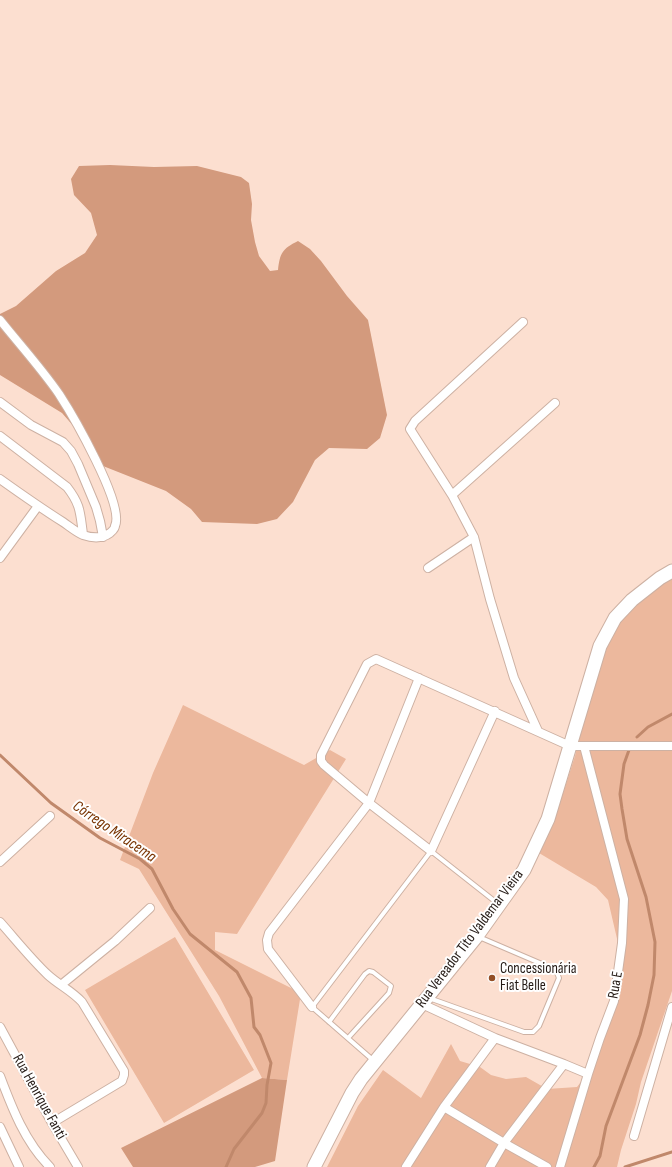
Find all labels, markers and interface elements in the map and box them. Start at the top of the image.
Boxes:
water label: Córrego Miracema [69,797,159,867]
street label: Rua Vereador Tito Valdemar Vieira [412,866,528,1012]
place label: Concessionária Fiat Belle [500,960,576,995]
street label: Rua E [605,970,627,1000]
marker: Concessionária Fiat Belle [487,973,497,983]
street label: Rua Henrique Fanti [8,1051,70,1143]

